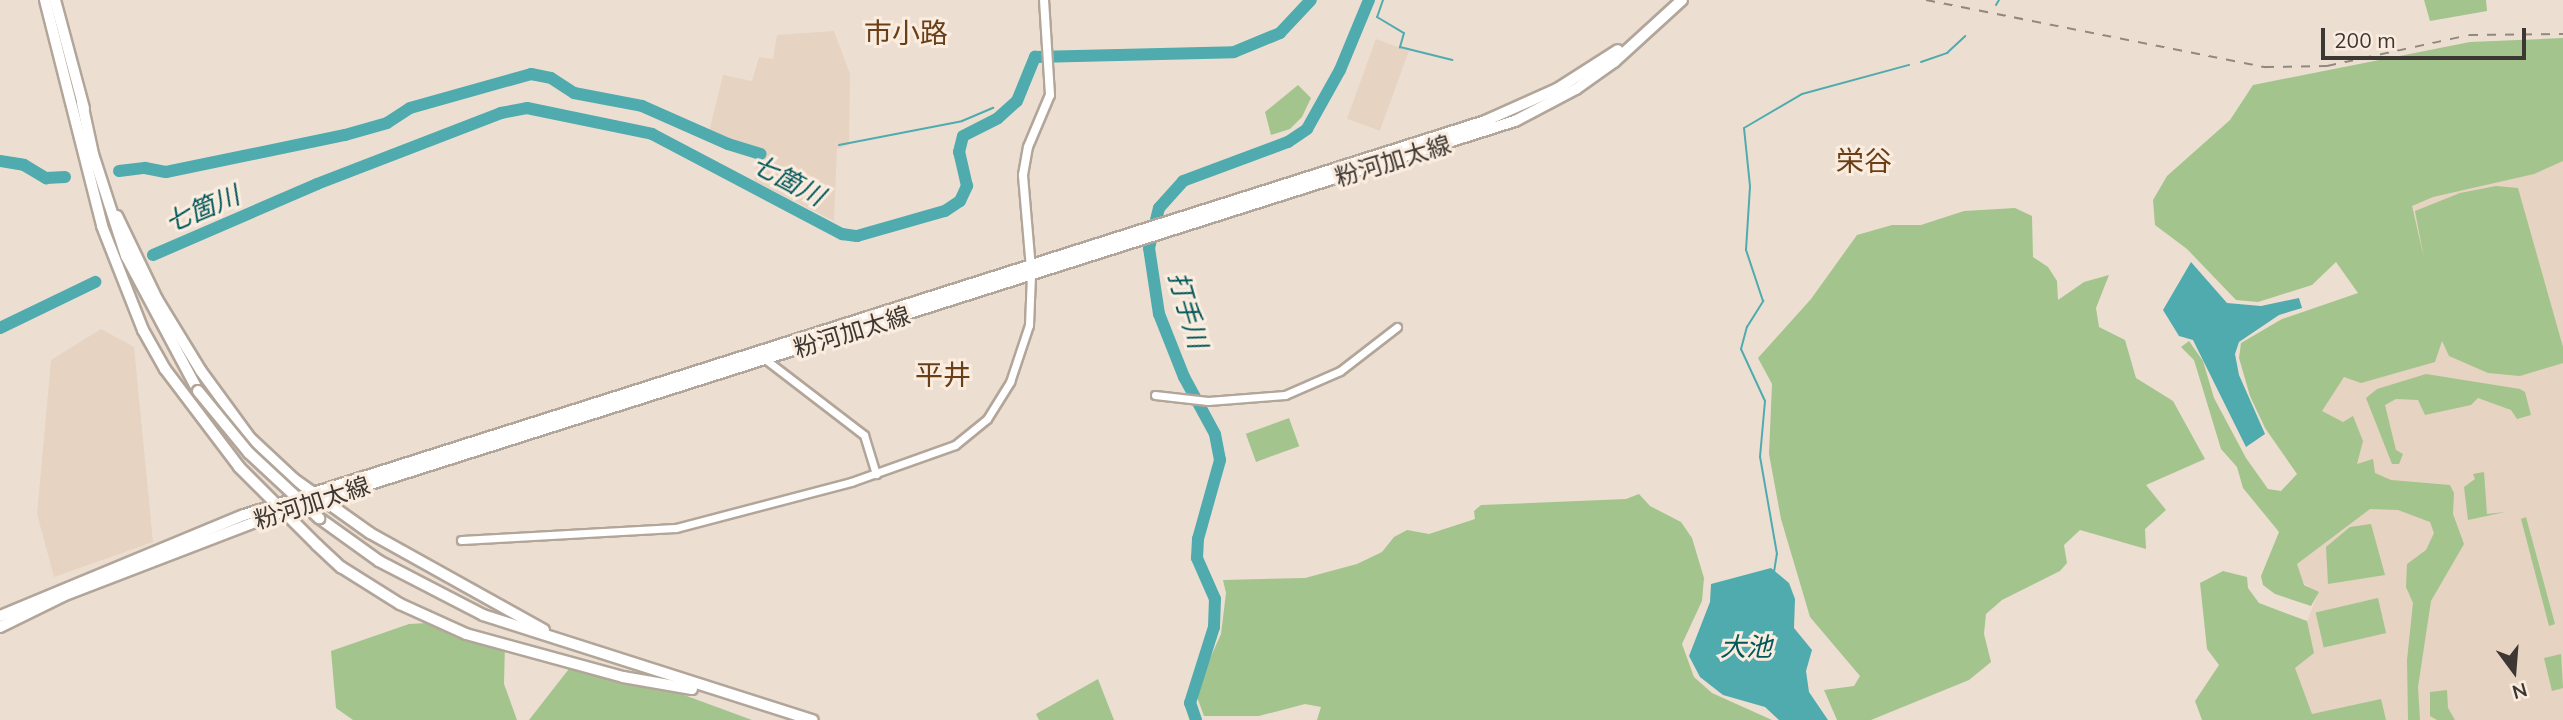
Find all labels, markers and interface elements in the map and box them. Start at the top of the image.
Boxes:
scale bar [2325,14,2530,58]
district label: 市小路 [864,16,948,50]
text: 200 m [2334,27,2396,53]
street label: 粉河加太線 [1331,130,1455,192]
district label: 栄谷 [1836,144,1892,178]
water label: 七箇川 [746,148,830,212]
water label: 七箇川 [160,179,244,239]
water label: 打手川 [1162,268,1214,352]
street label: 粉河加太線 [790,301,914,363]
district label: 平井 [915,358,971,392]
street label: 粉河加太線 [250,471,374,535]
water label: 大池 [1720,631,1772,663]
north arrow [2479,636,2549,706]
text: N [2510,678,2530,705]

